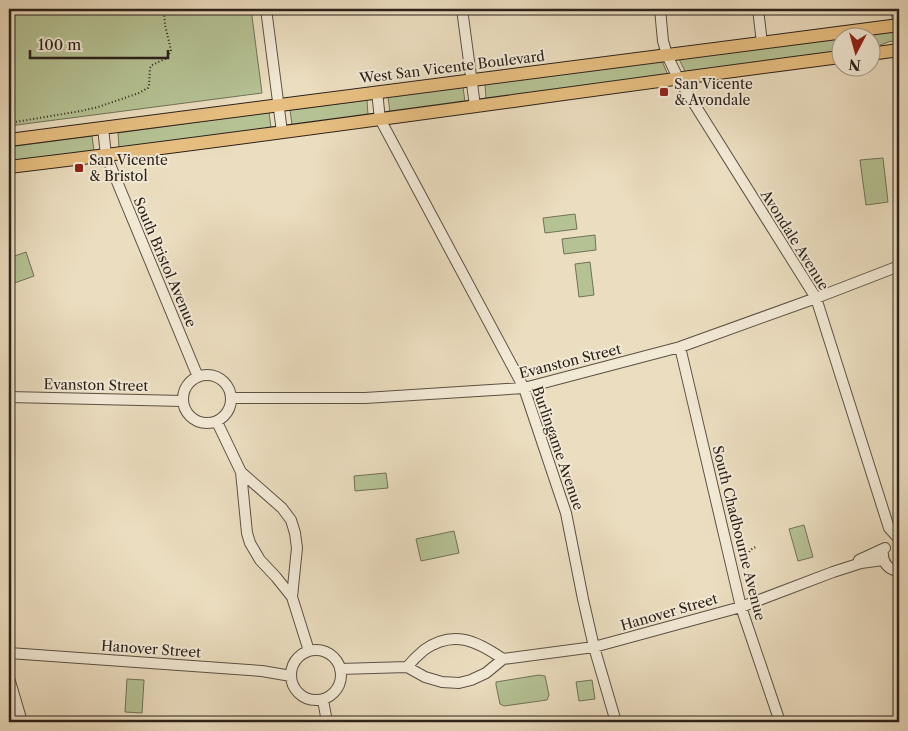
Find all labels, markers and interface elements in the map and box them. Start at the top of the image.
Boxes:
scale bar [30,28,168,60]
north arrow [830,28,880,78]
text: 100 m [38,35,81,54]
street label: West San Vicente Boulevard [357,47,546,87]
text: N [848,55,862,75]
place label: San Vicente & Avondale [674,75,753,109]
marker: San Vicente & Avondale [658,86,670,98]
place label: San Vicente & Bristol [89,151,168,185]
marker: San Vicente & Bristol [73,162,85,174]
street label: Avondale Avenue [756,186,833,294]
street label: South Bristol Avenue [129,194,201,330]
street label: Evanston Street [517,340,623,382]
street label: Evanston Street [44,375,149,395]
street label: Burlingame Avenue [528,384,588,513]
street label: South Chadbourne Avenue [709,444,769,622]
street label: Hanover Street [618,590,720,634]
street label: Hanover Street [100,637,202,661]

